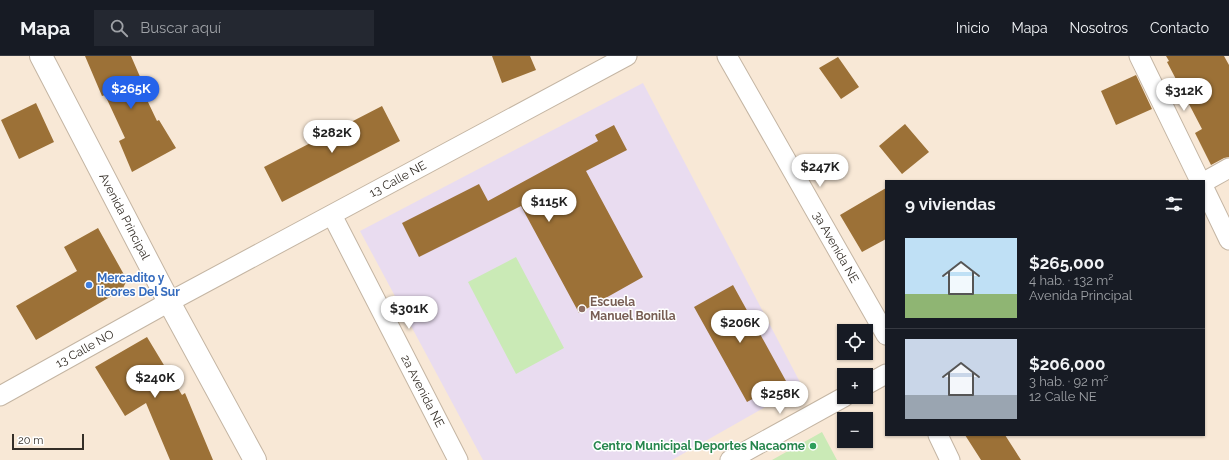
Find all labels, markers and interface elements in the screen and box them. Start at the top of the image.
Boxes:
search box [94,10,374,46]
text: Mapa [20,17,70,39]
icon: search [108,17,130,39]
text: Buscar aquí [140,19,221,37]
text: Inicio [956,20,989,36]
text: Mapa [1011,20,1048,36]
text: Nosotros [1070,20,1128,36]
text: Contacto [1150,20,1209,36]
pin: $265K [103,76,159,110]
pin: $312K [1156,78,1212,112]
text: $265K [111,81,151,96]
text: $312K [1165,83,1203,98]
pin: $282K [304,120,360,154]
text: $282K [312,125,352,140]
pin: $247K [792,154,848,188]
street label: 13 Calle NE [367,158,429,200]
text: $247K [801,159,840,174]
street label: Avenida Principal [96,171,153,263]
pin: $115K [521,189,577,223]
icon: filters [1163,193,1185,215]
text: $115K [531,194,568,209]
text: 9 viviendas [905,194,996,214]
street label: 3a Avenida NE [810,209,862,285]
text: $265,000 [1029,253,1104,273]
icon: home [937,254,985,302]
place label: Mercadito y licores Del Sur [97,271,180,299]
text: 4 hab. · 132 m² [1029,273,1113,288]
marker: Mercadito y licores Del Sur [84,280,94,290]
text: Avenida Principal [1029,288,1132,303]
place label: Escuela Manuel Bonilla [590,295,676,323]
pin: $301K [381,296,437,330]
text: $301K [390,301,428,316]
marker: Escuela Manuel Bonilla [577,304,587,314]
pin: $206K [712,310,768,344]
text: $206K [720,315,760,330]
map controls [837,324,873,448]
button: locate [837,324,873,360]
street label: 13 Calle NO [53,327,116,371]
street label: 2a Avenida NE [398,352,447,430]
text: $206,000 [1029,354,1105,374]
icon: home [937,355,985,403]
pin: $240K [127,365,183,399]
button: + [837,368,873,404]
text: $240K [135,370,175,385]
text: 3 hab. · 92 m² [1029,374,1108,389]
pin: $258K [752,381,808,415]
text: $258K [760,386,800,401]
text: 12 Calle NE [1029,389,1097,404]
button: − [837,412,873,448]
scale bar [12,432,84,451]
text: 20 m [18,434,43,447]
place label: Centro Municipal Deportes Nacaome [593,439,805,453]
marker: Centro Municipal Deportes Nacaome [808,441,818,451]

